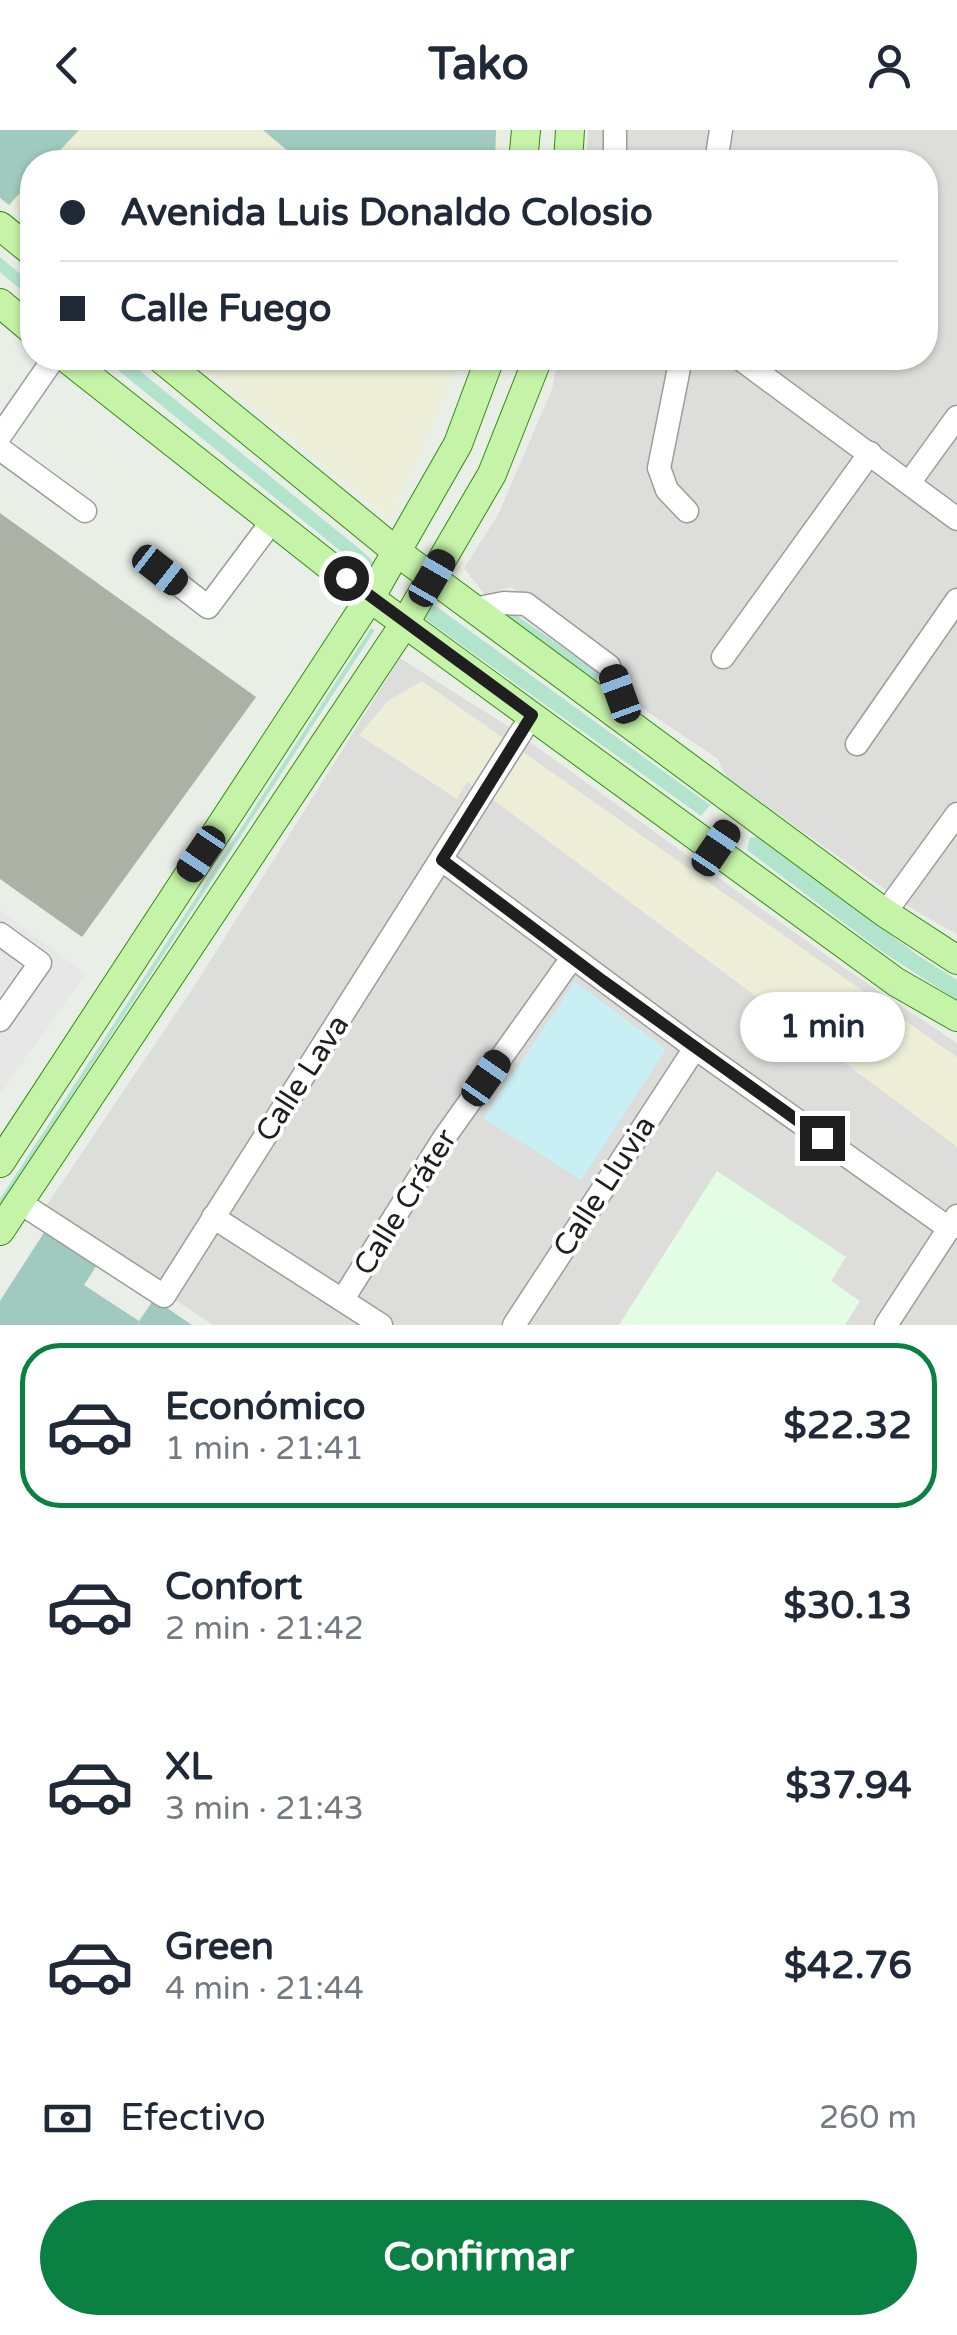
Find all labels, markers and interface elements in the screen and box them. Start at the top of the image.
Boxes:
icon: back [40,38,95,93]
text: Tako [428,38,529,92]
icon: person [862,38,917,93]
text: Avenida Luis Donaldo Colosio [120,190,653,236]
text: Calle Fuego [120,286,332,332]
car [127,540,193,600]
car [404,545,460,611]
route start [324,556,369,601]
car [596,661,644,727]
car [687,815,745,881]
car [172,821,230,887]
callout: 1 min [740,993,904,1063]
street label: Calle Lava [248,1008,357,1149]
text: 1 min [780,1008,865,1046]
car [457,1045,515,1111]
street label: Calle Lluvia [545,1109,664,1264]
route end [800,1116,845,1161]
street label: Calle Cráter [346,1122,465,1282]
icon: car [45,1381,135,1471]
text: Económico [165,1384,366,1430]
text: $22.32 [783,1403,912,1449]
text: 1 min · 21:41 [165,1430,364,1468]
icon: car [45,1561,135,1651]
text: Confort [165,1564,302,1610]
text: $30.13 [783,1583,912,1629]
text: 2 min · 21:42 [165,1610,364,1648]
icon: car [45,1741,135,1831]
text: XL [165,1744,212,1790]
text: $37.94 [785,1763,912,1809]
text: 3 min · 21:43 [165,1790,364,1828]
icon: car [45,1921,135,2011]
text: Green [165,1924,274,1970]
text: $42.76 [784,1943,912,1989]
text: 4 min · 21:44 [165,1970,364,2008]
icon: cash [40,2091,95,2146]
text: Efectivo [120,2095,266,2141]
text: 260 m [819,2099,917,2137]
button: Confirmar [40,2200,917,2315]

